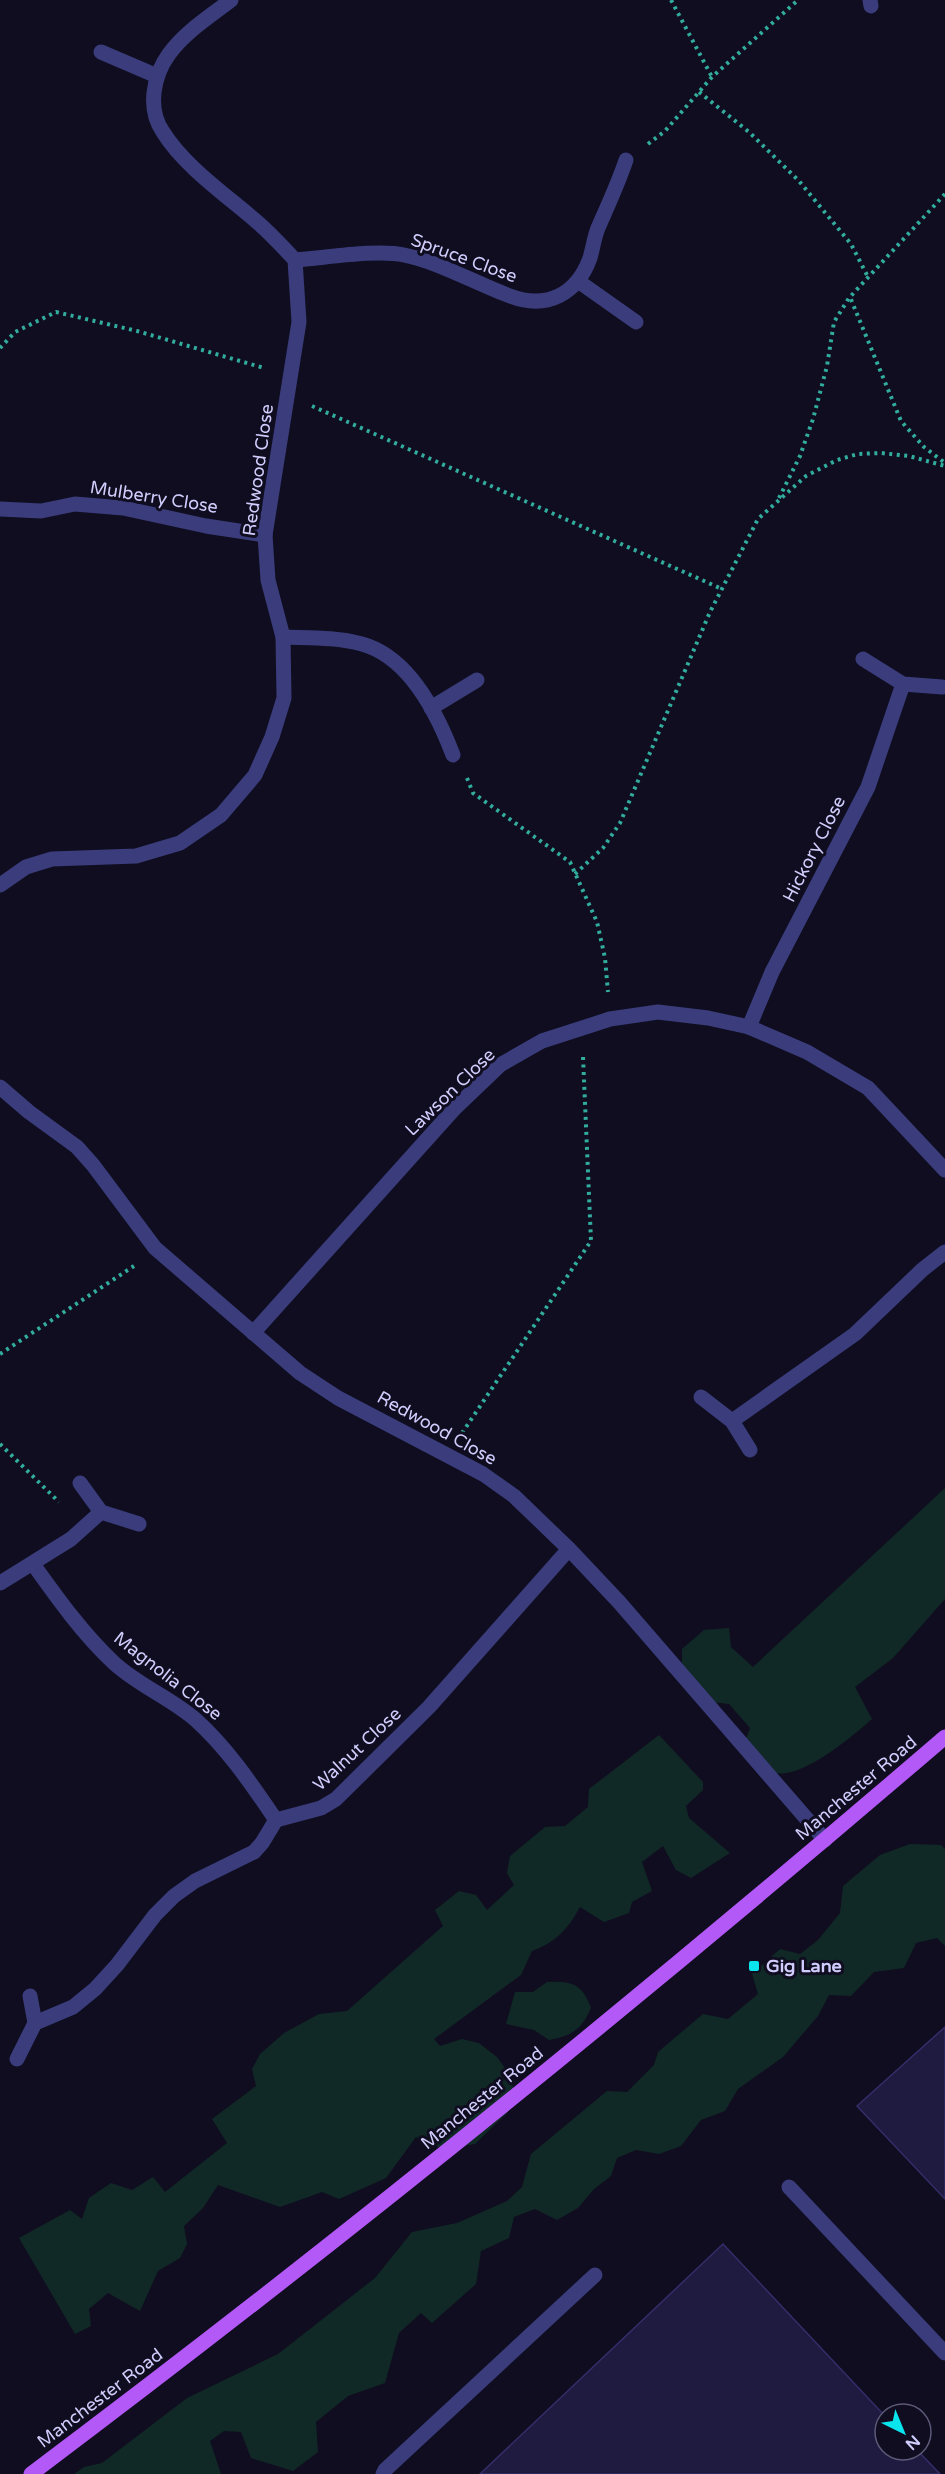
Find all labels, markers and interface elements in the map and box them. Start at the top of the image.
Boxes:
street label: Spruce Close [408,229,520,287]
street label: Redwood Close [238,403,278,537]
street label: Mulberry Close [89,476,219,518]
street label: Hickory Close [778,792,850,906]
street label: Lawson Close [400,1044,500,1140]
street label: Redwood Close [373,1386,501,1470]
street label: Magnolia Close [109,1627,227,1725]
street label: Walnut Close [308,1703,406,1795]
street label: Manchester Road [791,1731,921,1845]
place label: Gig Lane [766,1955,842,1977]
marker: Gig Lane [747,1959,761,1973]
street label: Manchester Road [416,2042,548,2154]
street label: Manchester Road [33,2344,167,2452]
north arrow [873,2402,933,2462]
text: N [901,2431,924,2454]

